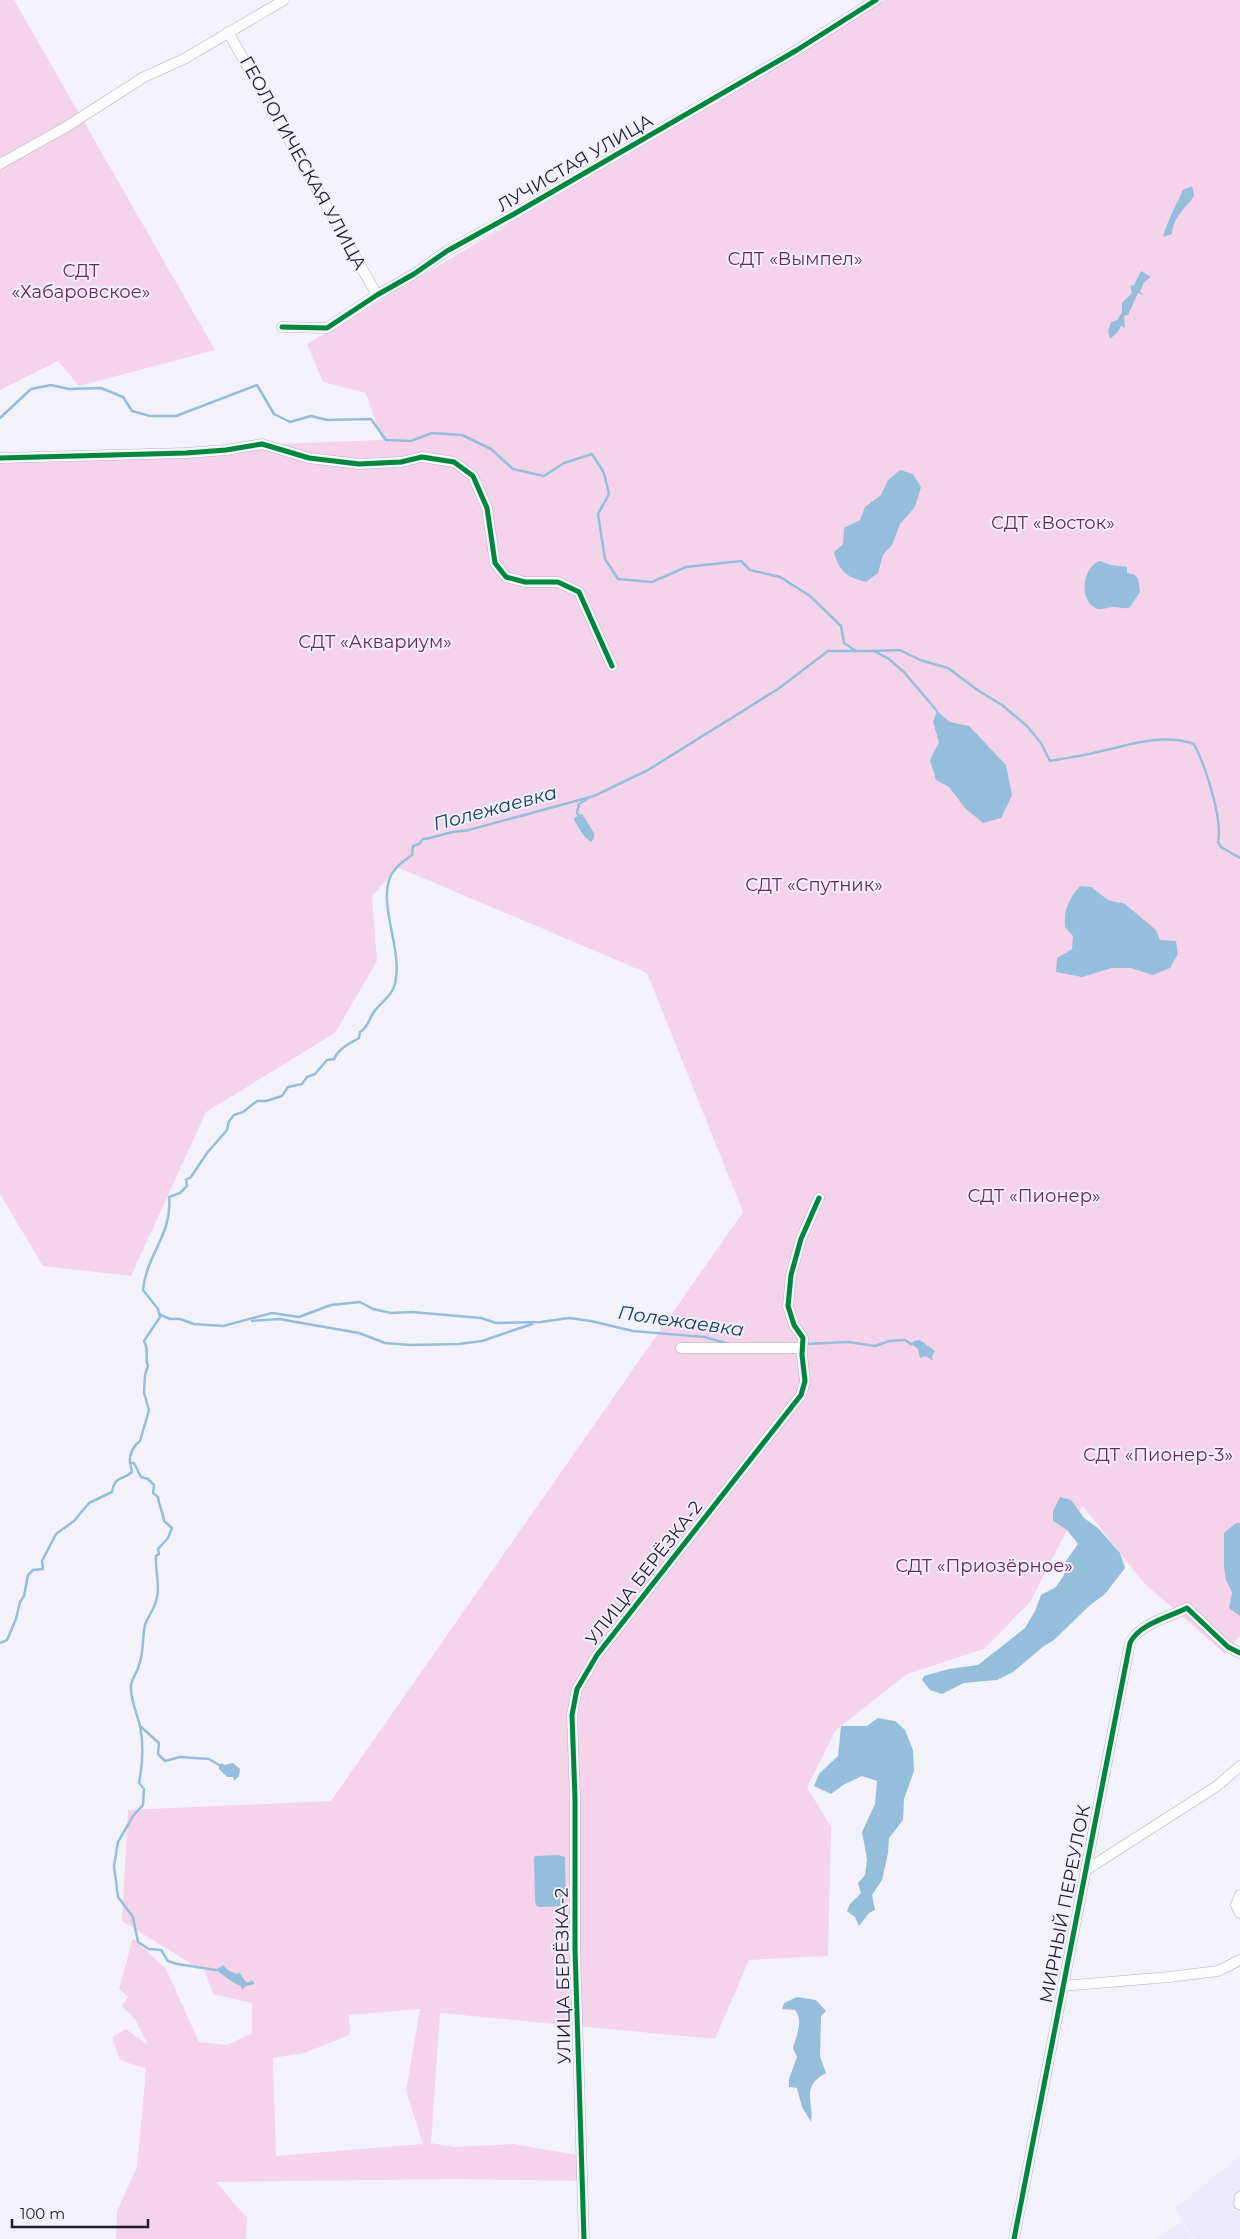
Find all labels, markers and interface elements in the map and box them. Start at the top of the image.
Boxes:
street label: ГЕОЛОГИЧЕСКАЯ УЛИЦА [235,52,371,274]
street label: ЛУЧИСТАЯ УЛИЦА [493,109,657,217]
park label: СДТ «Вымпел» [727,248,863,270]
park label: СДТ «Хабаровское» [12,260,150,303]
park label: СДТ «Восток» [991,512,1115,534]
park label: СДТ «Аквариум» [298,631,452,653]
water label: Полежаевка [431,780,559,836]
park label: СДТ «Спутник» [745,874,883,896]
park label: СДТ «Пионер» [967,1185,1101,1207]
water label: Полежаевка [617,1301,745,1341]
park label: СДТ «Пионер-3» [1083,1444,1233,1466]
street label: УЛИЦА БЕРЁЗКА-2 [581,1497,707,1649]
park label: СДТ «Приозёрное» [895,1555,1073,1577]
street label: МИРНЫЙ ПЕРЕУЛОК [1035,1803,1095,2005]
street label: УЛИЦА БЕРЁЗКА-2 [550,1887,576,2065]
scale bar [12,2196,149,2228]
text: 100 m [20,2204,65,2223]

